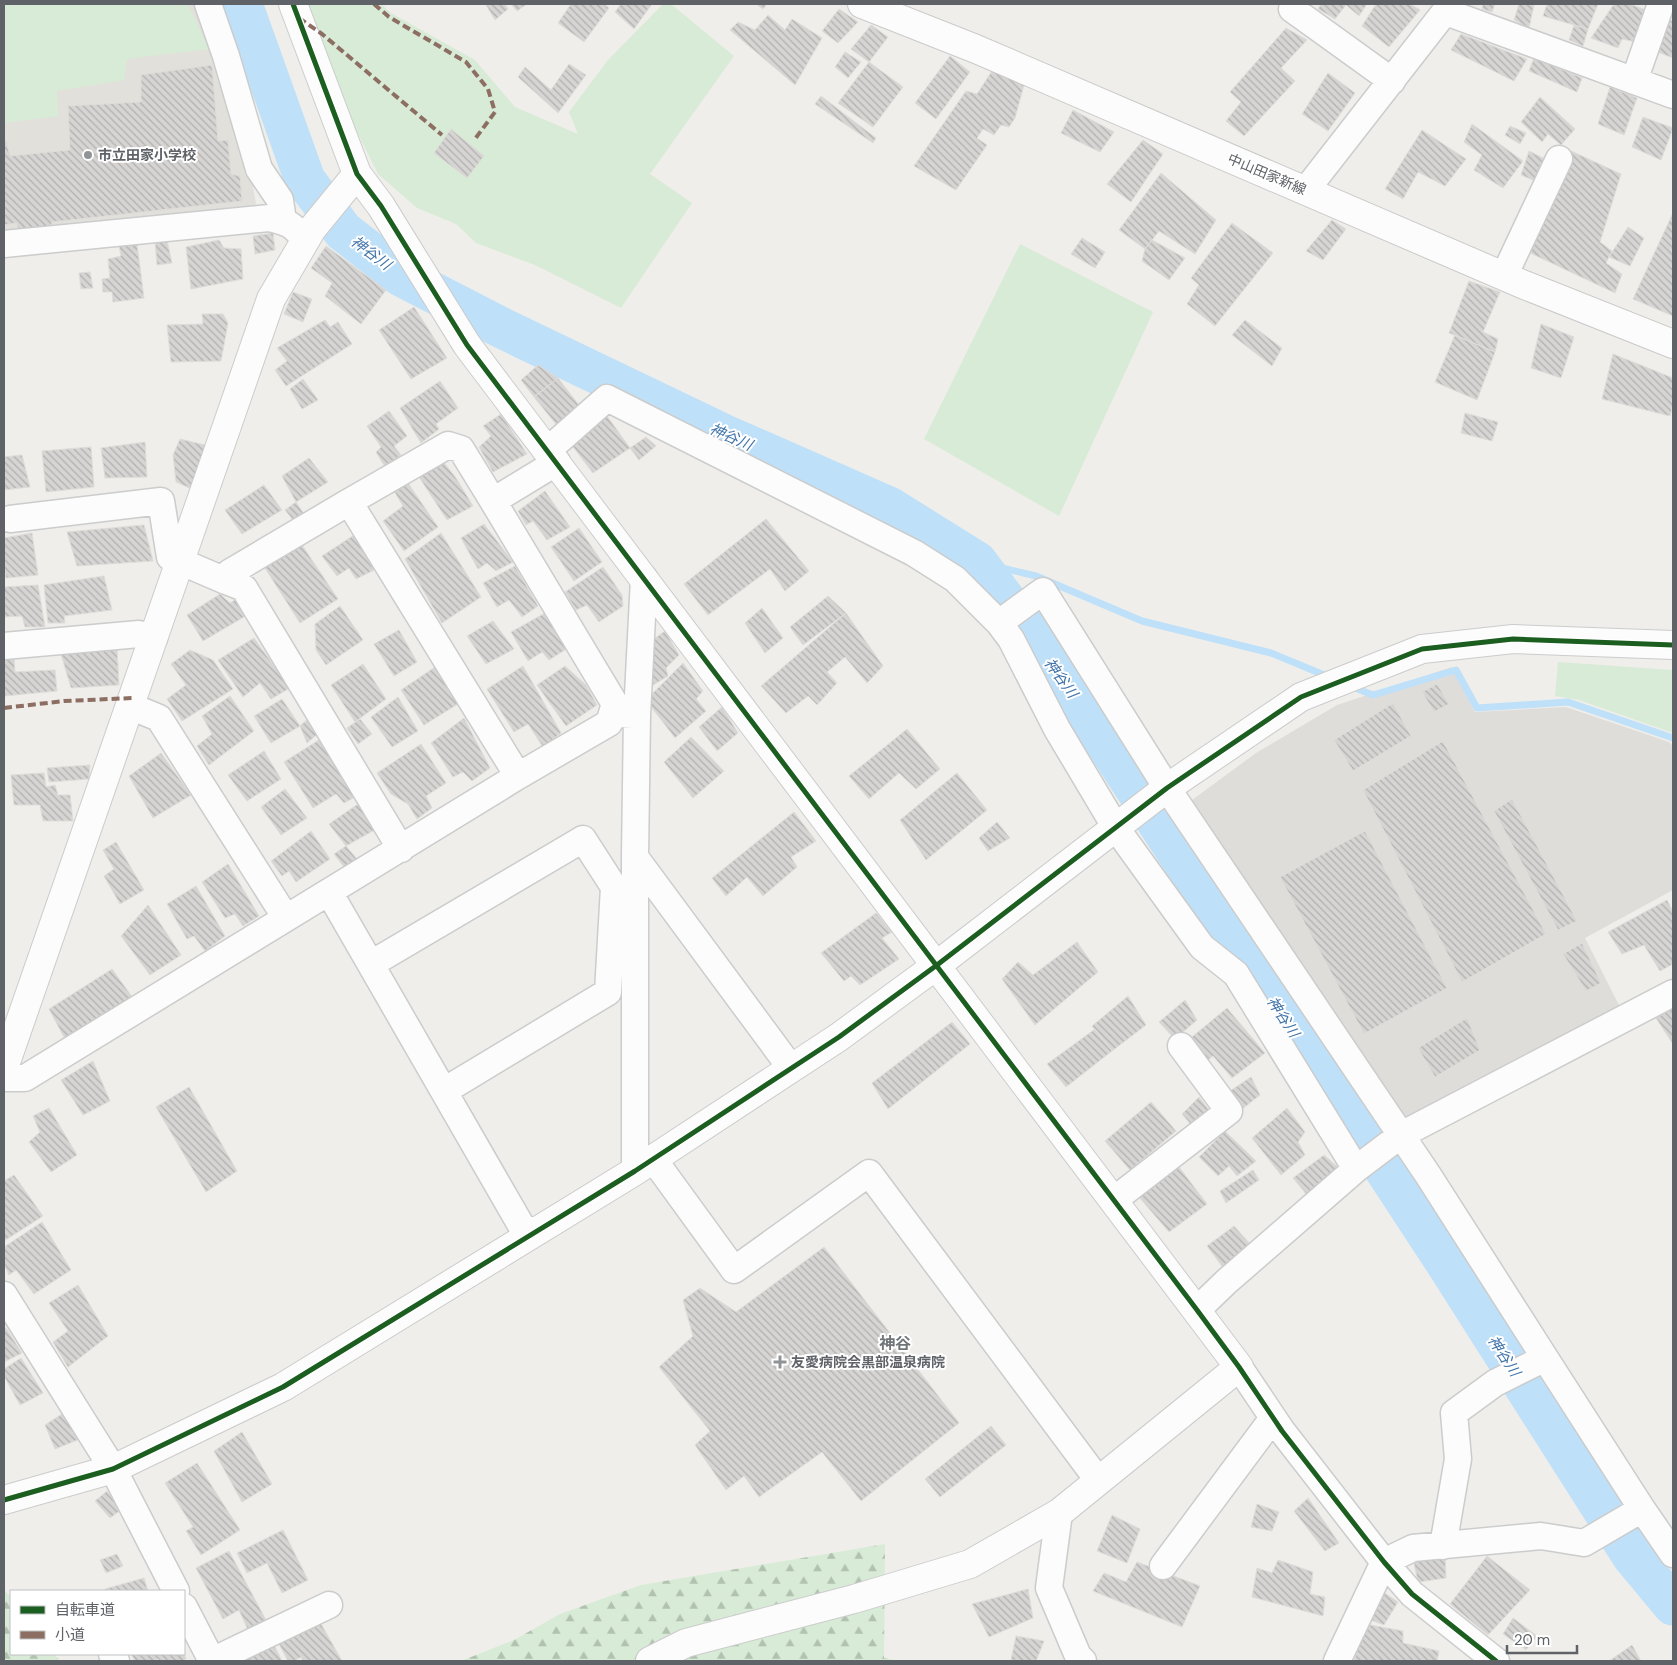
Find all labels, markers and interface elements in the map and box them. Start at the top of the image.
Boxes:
place label: 市立田家小学校 [98,146,196,164]
marker: 市立田家小学校 [82,149,94,161]
street label: 中山田家新線 [1225,149,1309,199]
water label: 神谷川 [347,231,397,276]
water label: 神谷川 [706,419,757,456]
water label: 神谷川 [1040,654,1083,704]
water label: 神谷川 [1262,993,1305,1043]
water label: 神谷川 [1483,1332,1526,1382]
district label: 神谷 [879,1333,911,1354]
place label: 友愛病院会黒部温泉病院 [791,1353,945,1371]
marker: 友愛病院会黒部温泉病院 [773,1355,787,1369]
legend [10,1590,185,1655]
text: 自転車道 [55,1600,115,1620]
scale bar [1507,1622,1577,1654]
text: 小道 [55,1625,85,1645]
text: 20 m [1514,1630,1550,1650]

